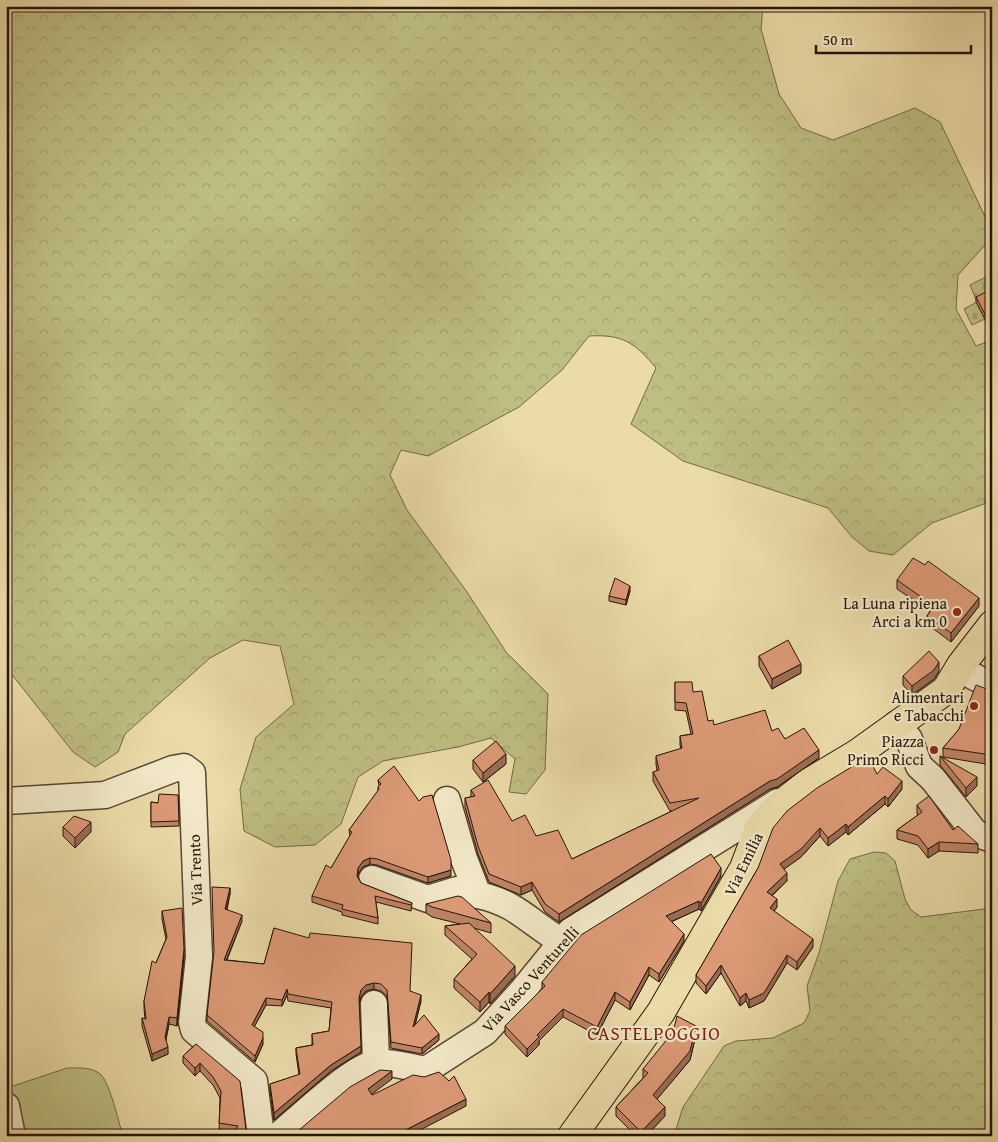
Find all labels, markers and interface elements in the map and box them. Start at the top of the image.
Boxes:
scale bar [816,22,970,54]
text: 50 m [823,29,854,50]
place label: La Luna ripiena Arci a km 0 [843,591,947,633]
marker: La Luna ripiena Arci a km 0 [951,606,963,618]
place label: Alimentari e Tabacchi [891,685,965,727]
marker: Alimentari e Tabacchi [968,700,980,712]
place label: Piazza Primo Ricci [847,729,925,771]
marker: Piazza Primo Ricci [928,744,940,756]
street label: Via Emilia [717,828,769,900]
street label: Via Trento [182,834,208,906]
street label: Via Vasco Venturelli [476,920,585,1038]
district label: CASTELPOGGIO [587,1019,721,1047]

